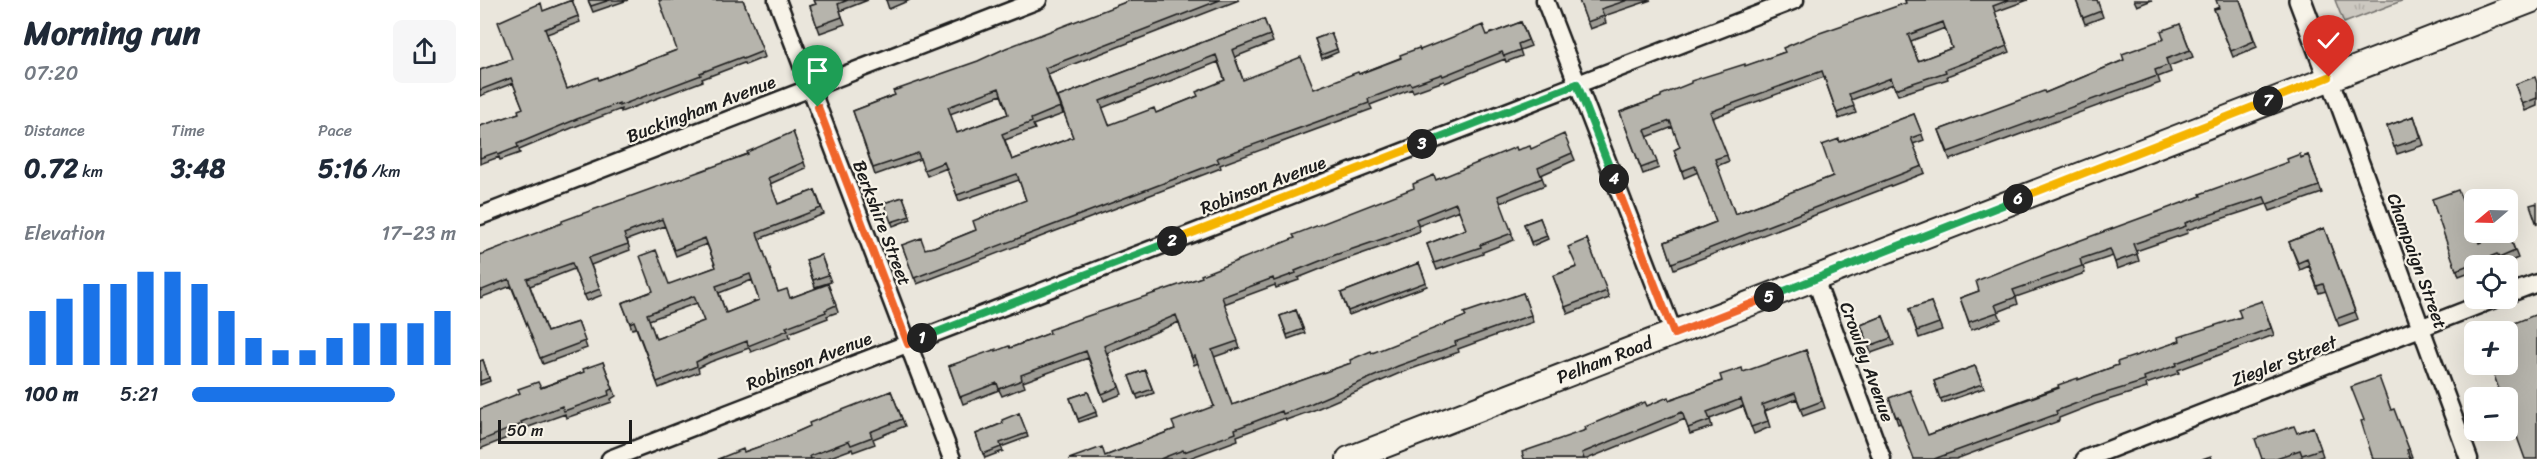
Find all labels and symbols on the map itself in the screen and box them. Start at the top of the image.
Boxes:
pin [2303,15,2354,77]
pin [792,45,843,107]
street label: Buckingham Avenue [622,66,781,152]
pin: 7 [2253,86,2283,116]
pin: 3 [1407,129,1437,159]
street label: Robinson Avenue [1195,146,1331,224]
street label: Berkshire Street [843,155,921,291]
pin: 4 [1599,164,1629,194]
pin: 6 [2003,184,2033,214]
street label: Champaign Street [2378,188,2457,334]
north arrow [2464,189,2518,243]
pin: 2 [1157,226,1187,256]
pin: 5 [1754,282,1784,312]
street label: Crowley Avenue [1830,297,1904,427]
street label: Robinson Avenue [741,322,877,400]
pin: 1 [907,323,937,353]
street label: Pelham Road [1552,326,1659,393]
street label: Ziegler Street [2226,326,2342,396]
scale bar [498,417,632,444]

